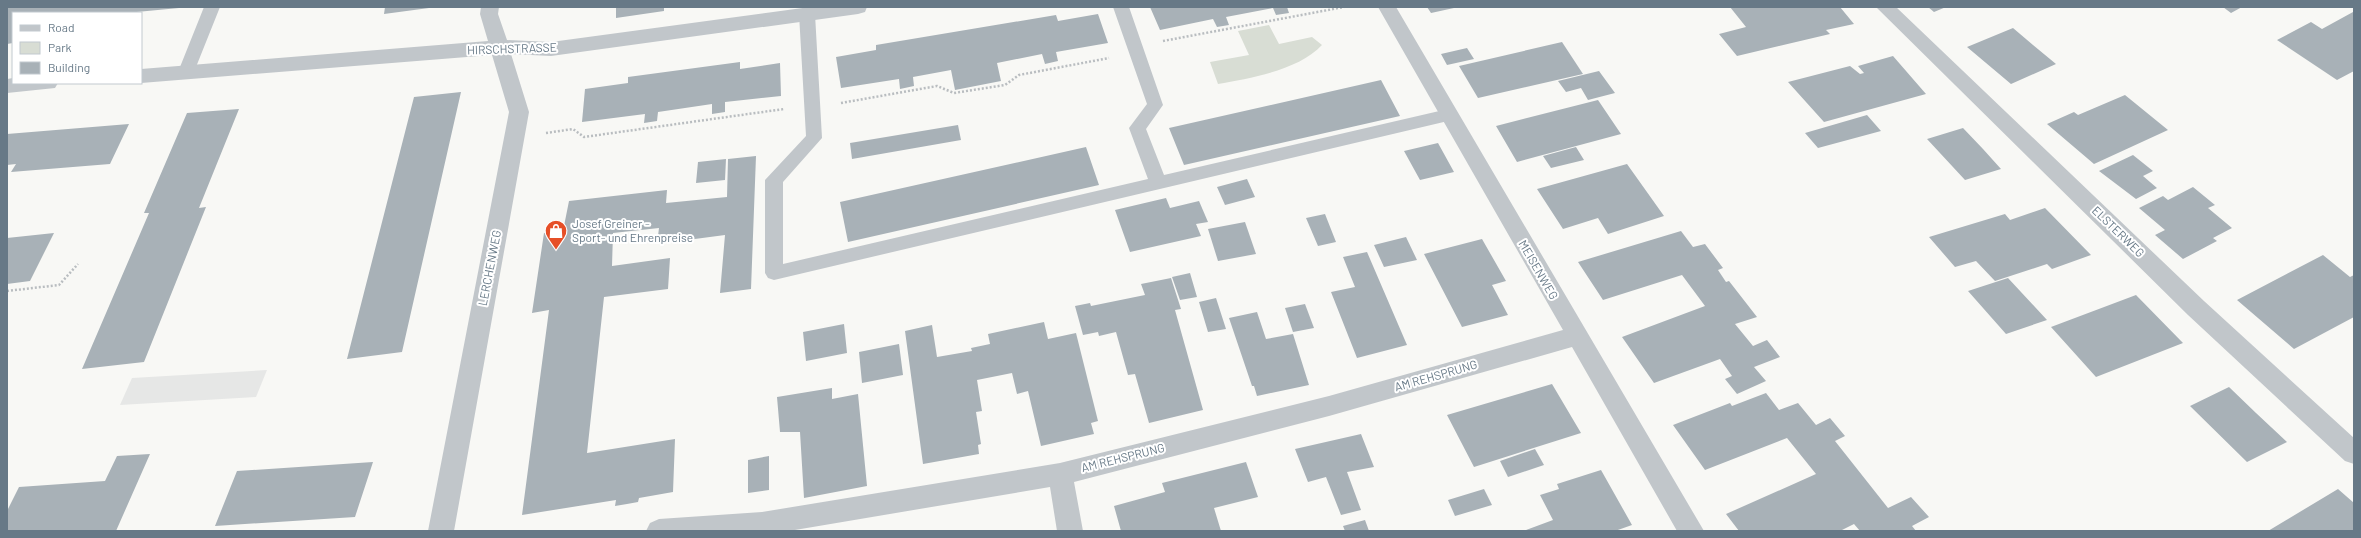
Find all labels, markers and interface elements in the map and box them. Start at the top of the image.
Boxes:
legend [12,12,142,84]
text: Road [48,20,75,34]
street label: HIRSCHSTRASSE [467,39,557,57]
text: Park [48,40,72,54]
text: Building [48,60,90,74]
street label: ELSTERWEG [2090,203,2148,260]
place label: Josef Greiner - Sport- und Ehrenpreise [572,216,693,244]
shop icon: Josef Greiner - Sport- und Ehrenpreise [543,218,569,251]
street label: LERCHENWEG [475,229,503,307]
street label: MEISENWEG [1516,237,1562,302]
street label: AM REHSPRUNG [1393,357,1479,394]
street label: AM REHSPRUNG [1080,440,1166,474]

